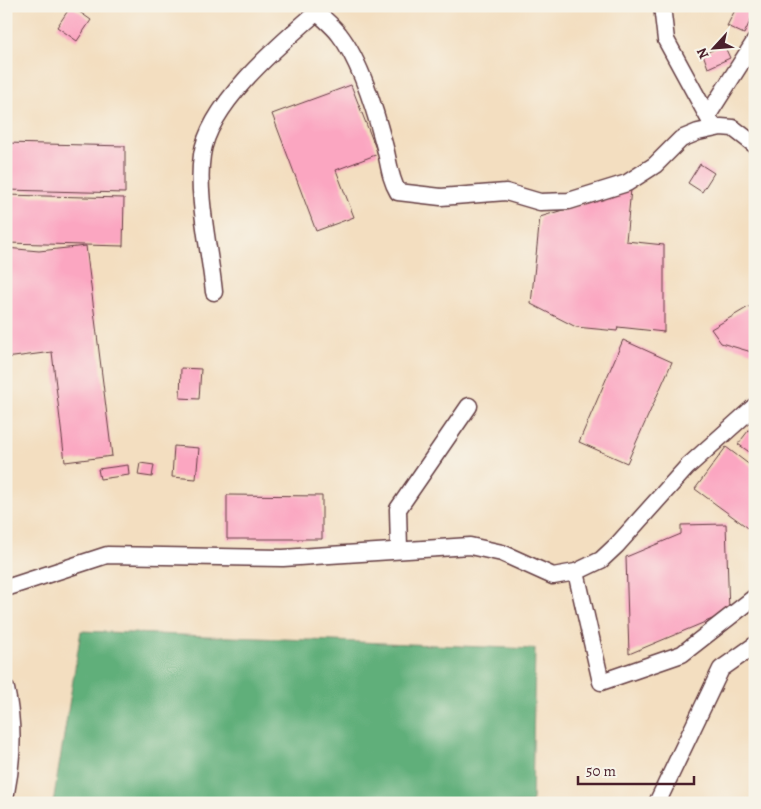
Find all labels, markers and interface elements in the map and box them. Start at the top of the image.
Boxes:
north arrow [688,22,738,72]
text: N [692,45,714,62]
scale bar [578,754,695,786]
text: 50 m [586,761,616,781]

